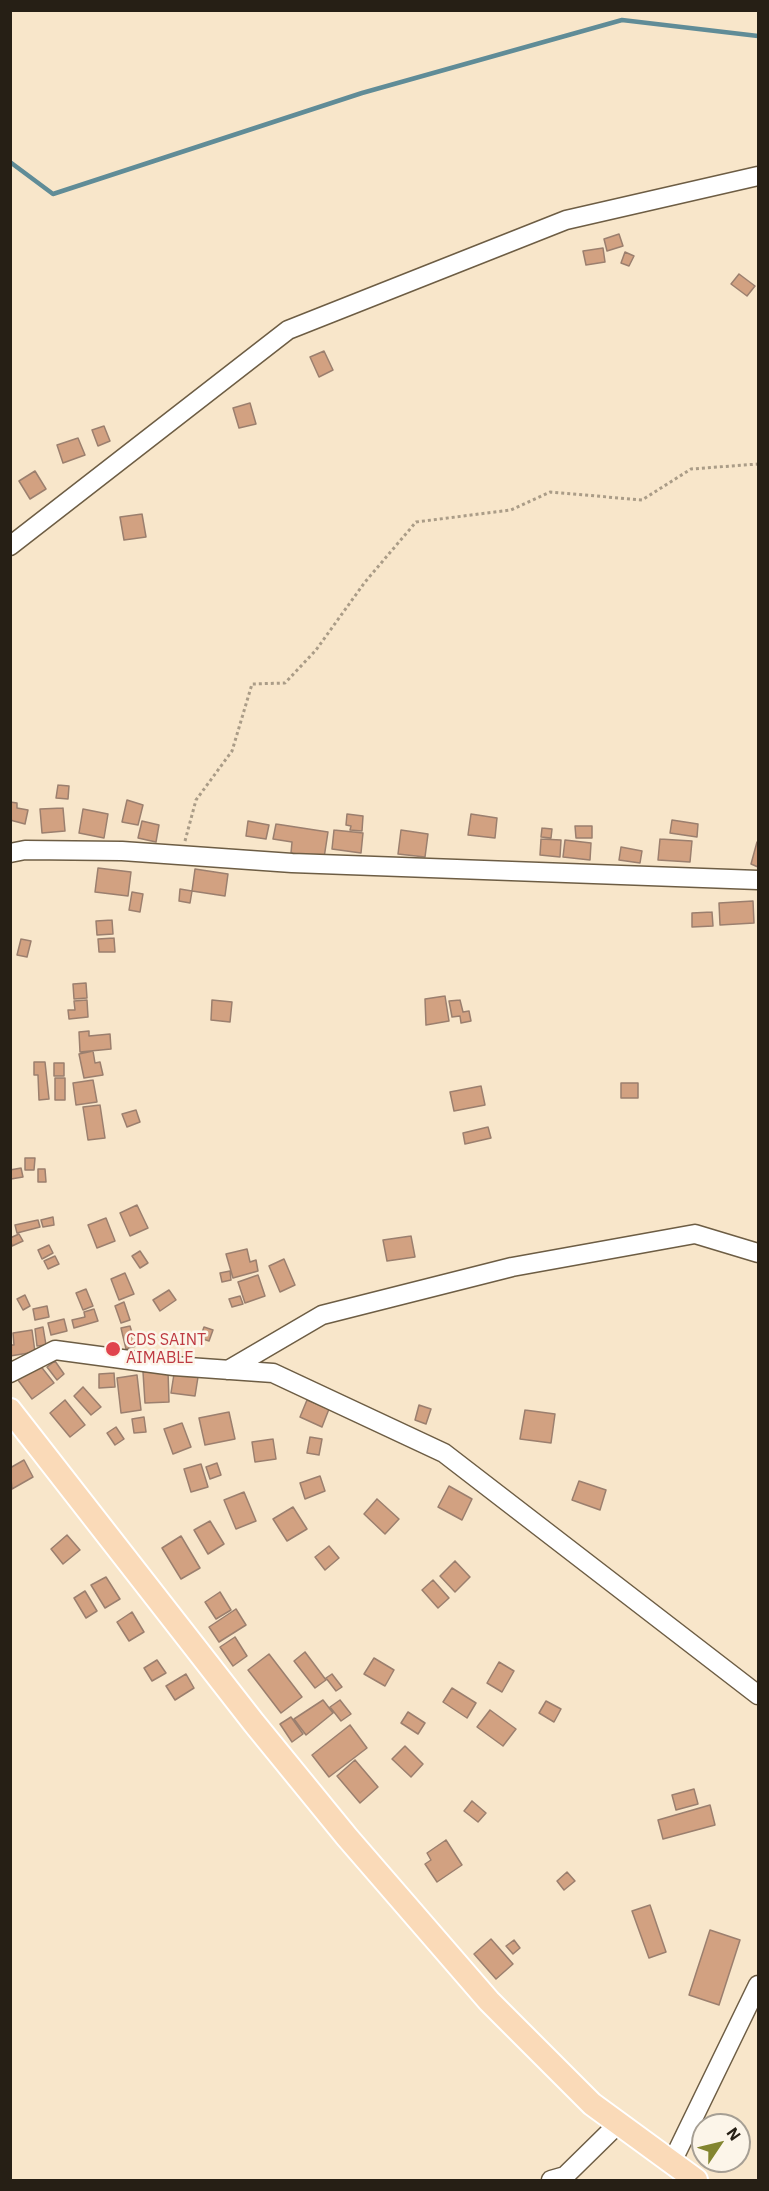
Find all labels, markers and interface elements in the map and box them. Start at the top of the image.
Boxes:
place label: CDS SAINT AIMABLE [126,1330,206,1368]
marker: CDS SAINT AIMABLE [104,1340,122,1358]
north arrow [691,2113,751,2173]
text: N [723,2123,746,2144]

